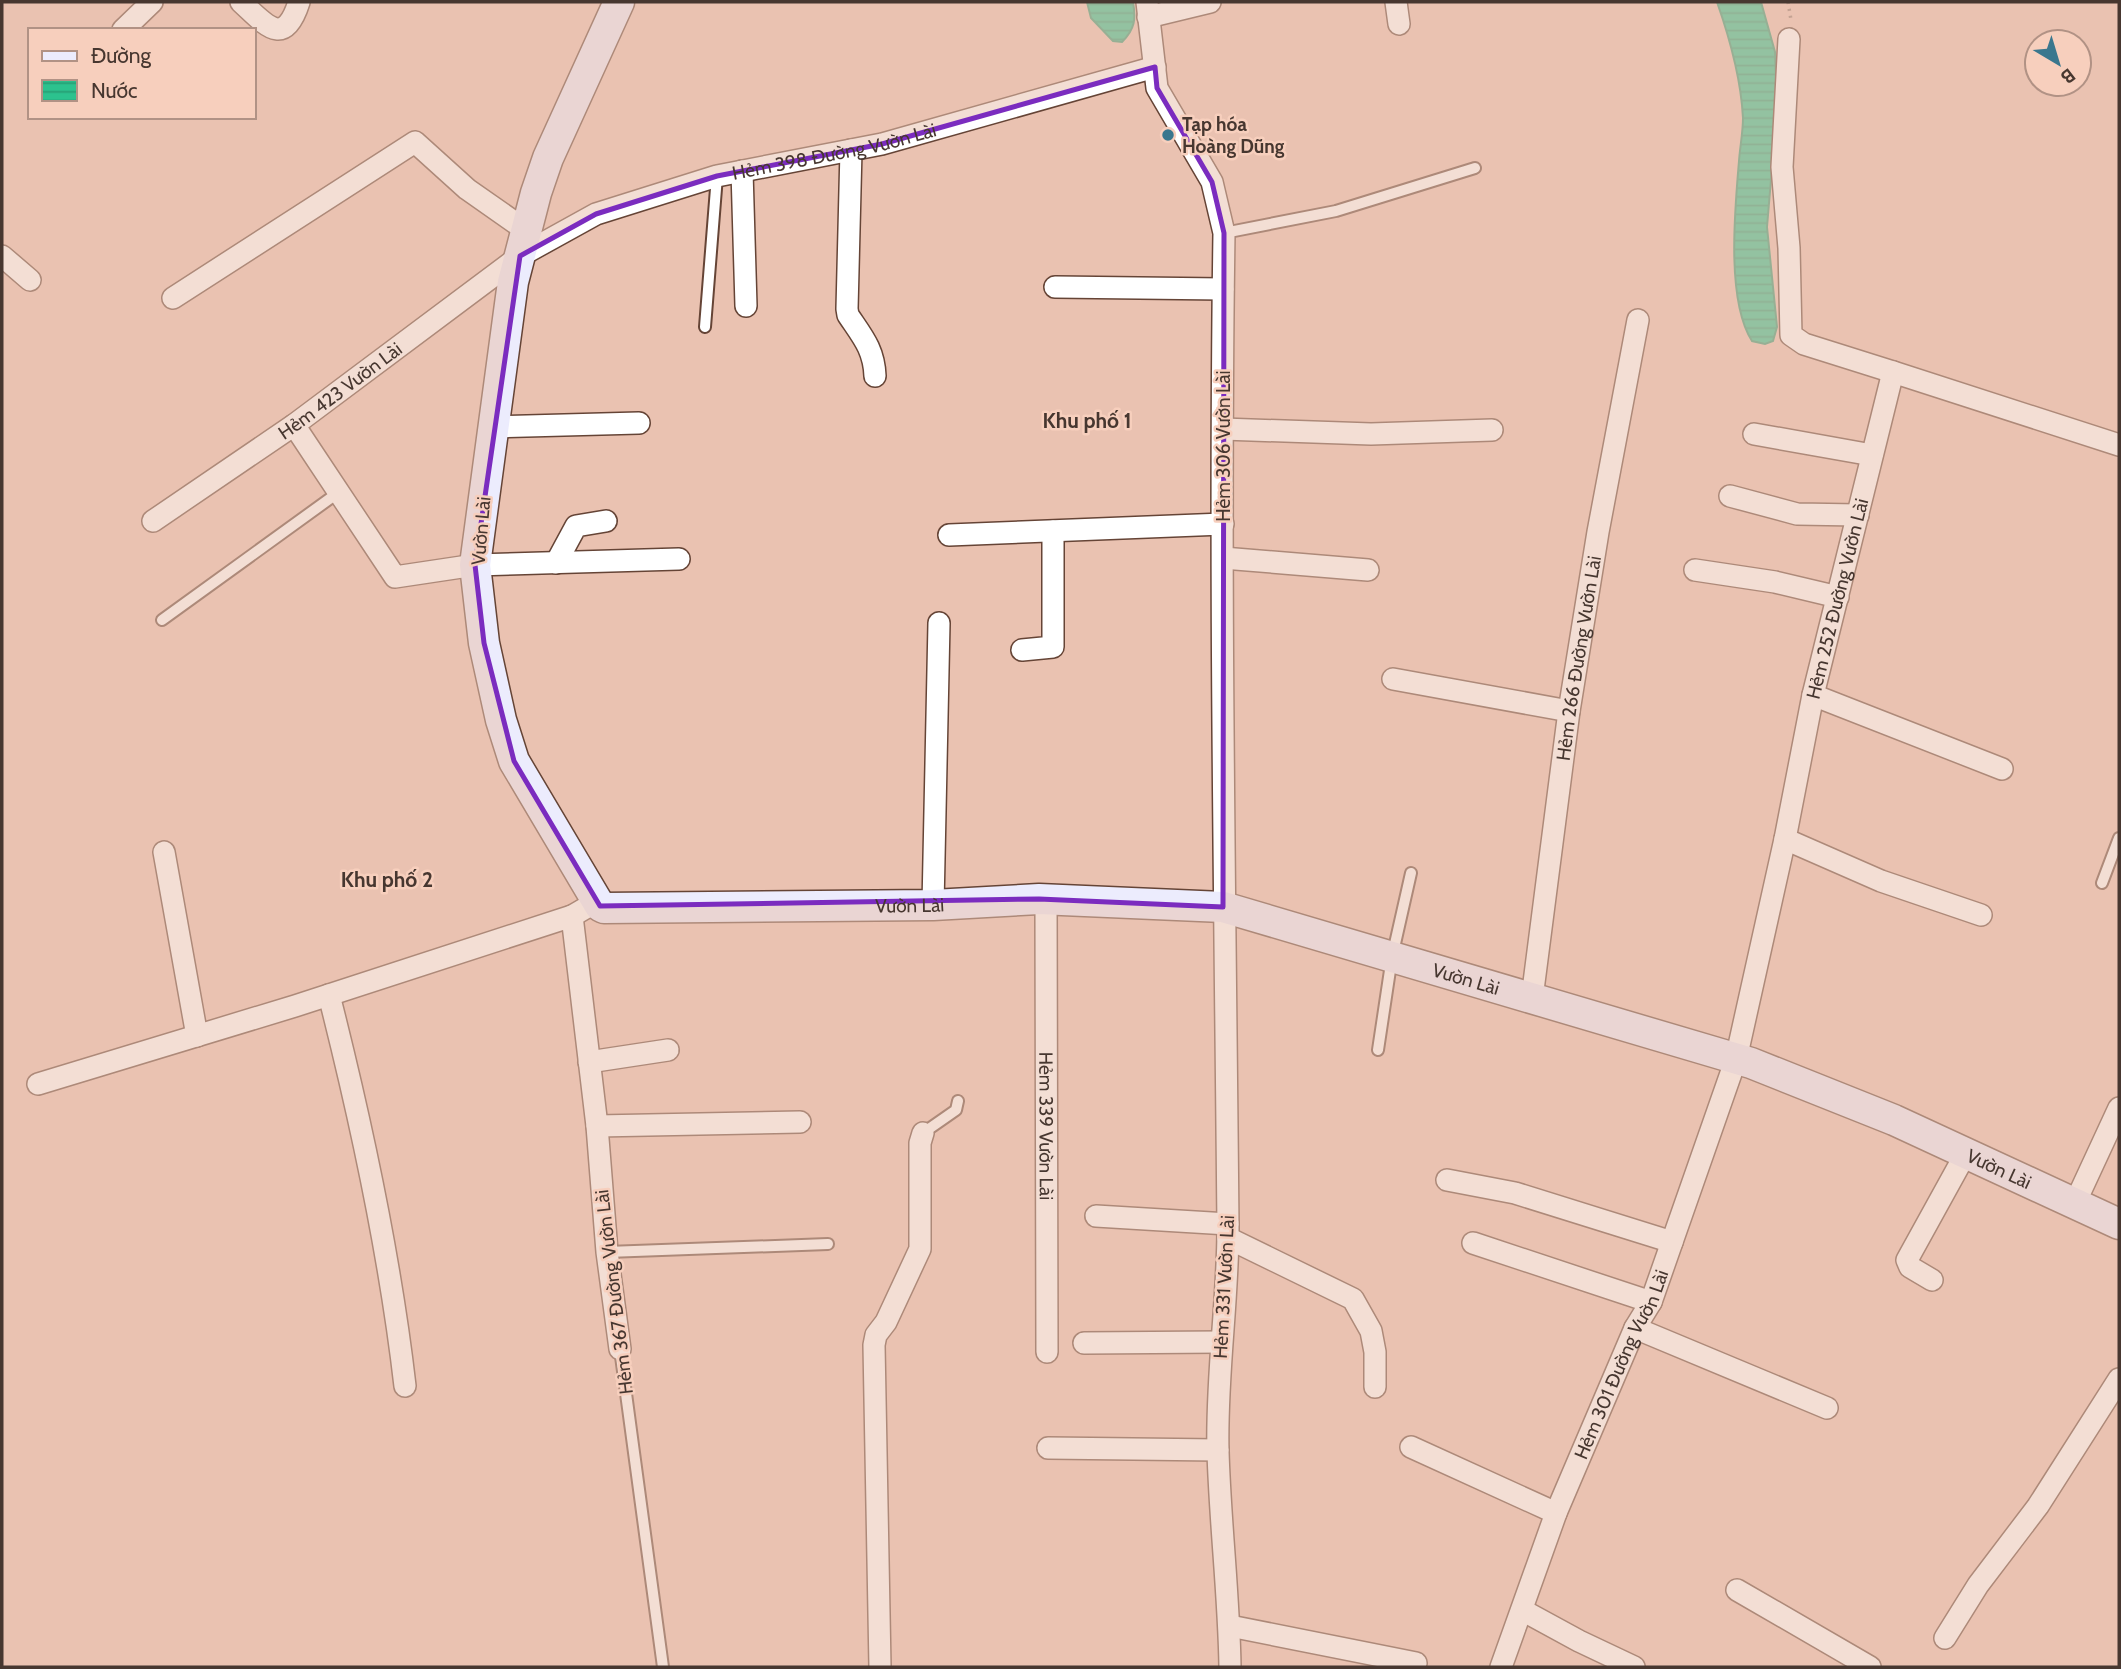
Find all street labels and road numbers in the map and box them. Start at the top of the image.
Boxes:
street label: Hẻm 398 Đường Vườn Lài [730,118,939,184]
street label: Hẻm 423 Vườn Lài [274,337,406,444]
street label: Hẻm 306 Vườn Lài [1212,370,1235,522]
street label: Vườn Lài [467,496,495,566]
street label: Hẻm 252 Đường Vườn Lài [1801,496,1873,701]
street label: Hẻm 266 Đường Vườn Lài [1551,554,1606,762]
street label: Vườn Lài [875,893,945,917]
street label: Vườn Lài [1430,958,1502,1000]
street label: Hẻm 339 Vườn Lài [1035,1052,1058,1200]
street label: Vườn Lài [1963,1144,2035,1193]
street label: Hẻm 367 Đường Vườn Lài [590,1188,638,1396]
street label: Hẻm 331 Vườn Lài [1209,1215,1239,1359]
street label: Hẻm 301 Đường Vườn Lài [1569,1267,1673,1463]

